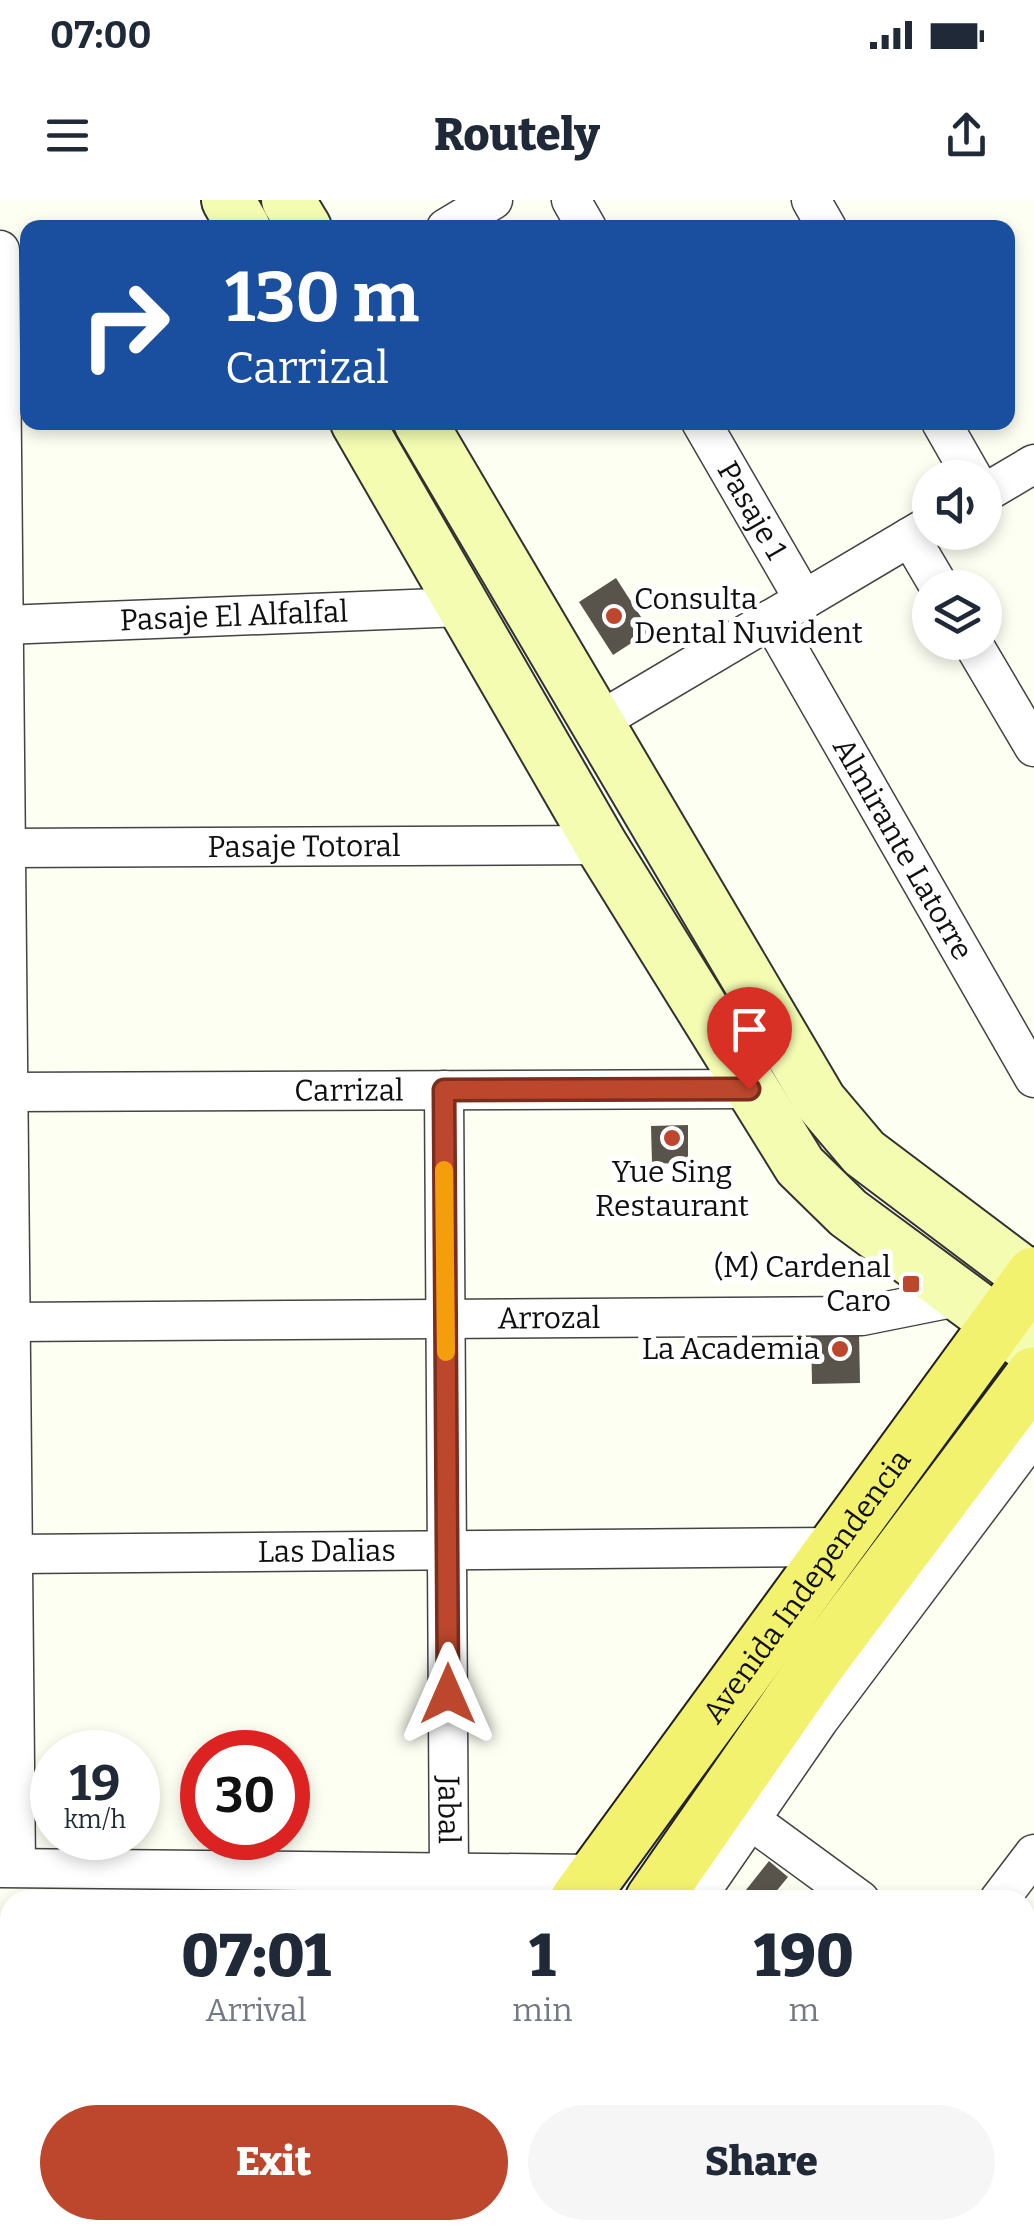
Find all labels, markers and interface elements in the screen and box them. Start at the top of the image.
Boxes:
text: 07:00 [50,12,152,58]
icon: menu [40,108,95,163]
text: Routely [434,108,600,162]
icon: share [939,108,994,163]
text: 130 m [225,256,419,340]
icon: right [60,260,190,390]
text: Carrizal [225,341,389,395]
street label: Pasaje 1 [710,455,794,566]
map controls [912,460,1002,660]
button: sound [912,460,1002,550]
button: layers [912,570,1002,660]
place label: Consulta Dental Nuvident [634,581,863,651]
street label: Pasaje El Alfalfal [119,593,349,638]
marker: Consulta Dental Nuvident [603,605,625,627]
street label: Almirante Latorre [825,732,980,966]
street label: Pasaje Totoral [207,828,401,865]
pin [707,987,792,1090]
icon: arrive [722,1002,777,1057]
street label: Carrizal [294,1072,404,1109]
marker: Yue Sing Restaurant [661,1127,683,1149]
place label: Yue Sing Restaurant [595,1154,749,1224]
place label: (M) Cardenal Caro [714,1249,891,1319]
marker: (M) Cardenal Caro [900,1273,922,1295]
street label: Arrozal [497,1300,601,1337]
place label: La Academia [642,1331,820,1367]
marker: La Academia [829,1338,851,1360]
street label: Avenida Independencia [695,1443,918,1730]
street label: Las Dalias [257,1533,396,1570]
position arrow [396,1642,500,1746]
speed limit sign: 30 [180,1730,310,1860]
text: 19 [69,1753,121,1813]
street label: Jabal [430,1775,467,1844]
text: km/h [64,1805,126,1835]
text: 07:01 [181,1920,331,1992]
text: 1 [529,1920,556,1992]
text: 190 [754,1920,854,1992]
text: Arrival [205,1991,307,2029]
text: min [512,1991,572,2029]
text: m [788,1991,819,2029]
button: Exit [40,2105,508,2220]
button: Share [528,2105,995,2220]

